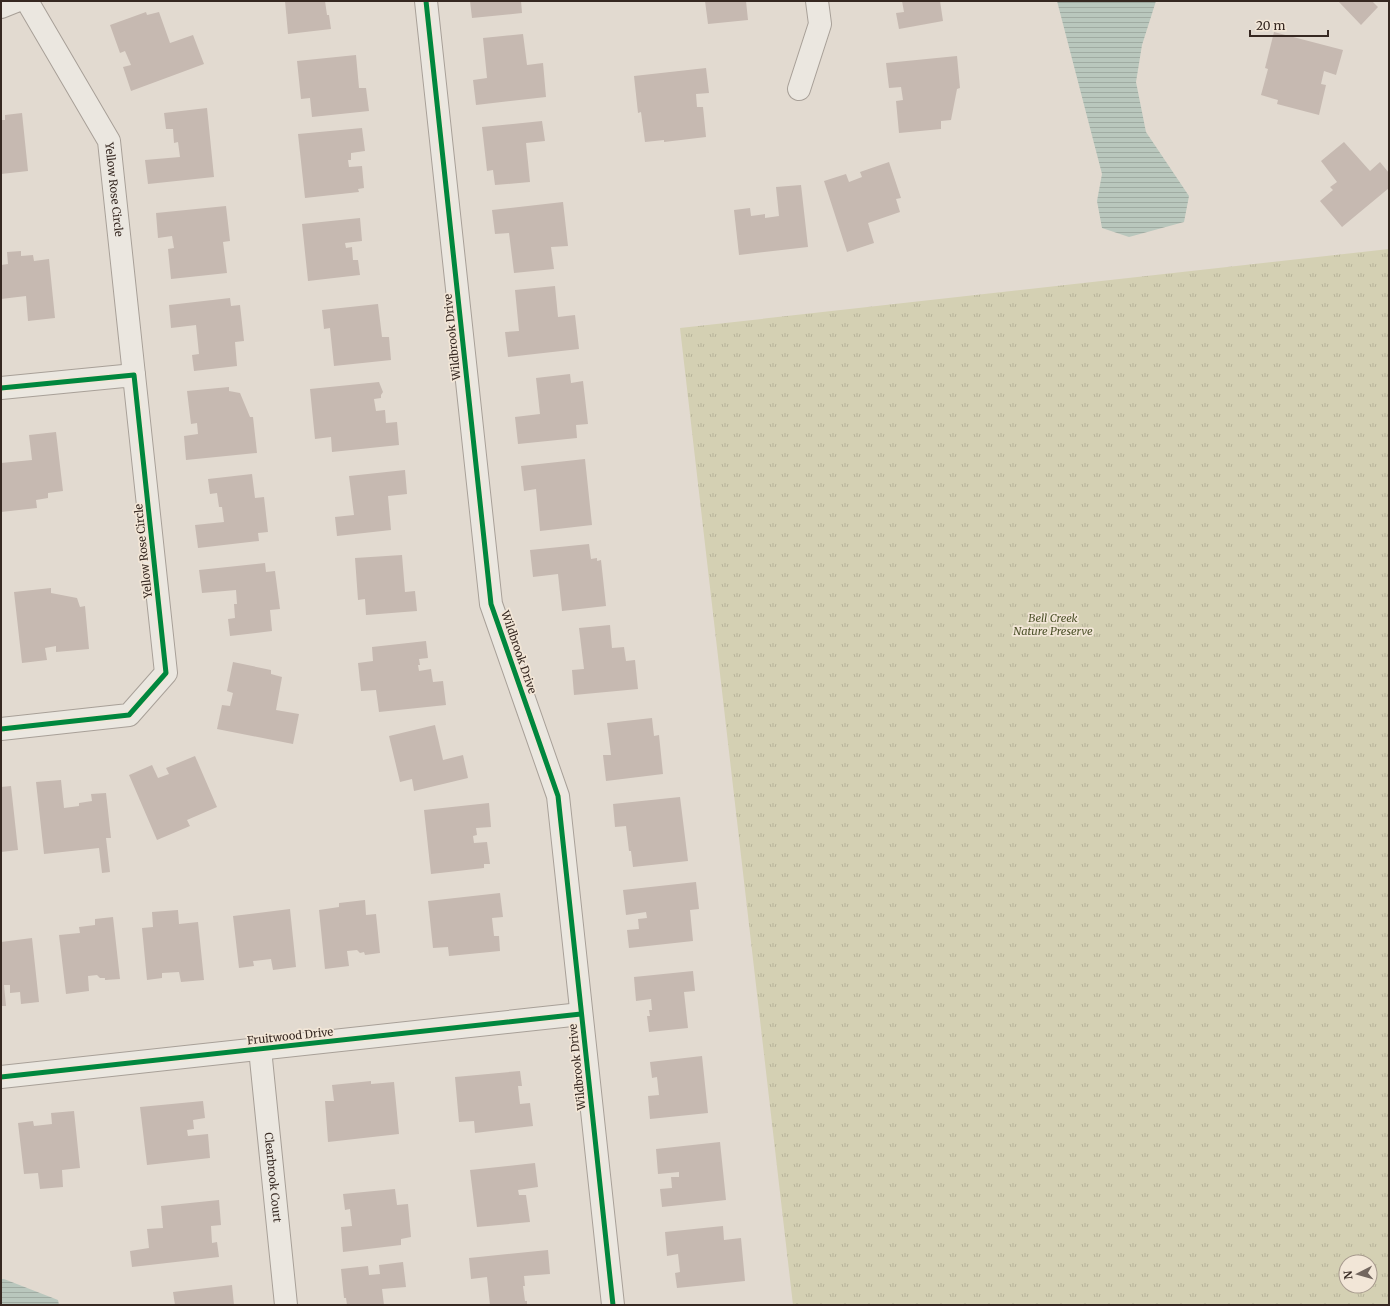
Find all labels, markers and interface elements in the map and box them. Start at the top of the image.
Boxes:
scale bar [1250,12,1328,38]
text: 20 m [1256,18,1285,33]
street label: Yellow Rose Circle [102,141,126,238]
street label: Wildbrook Drive [440,293,464,382]
street label: Yellow Rose Circle [131,503,155,600]
street label: Wildbrook Drive [498,608,540,696]
park label: Bell Creek Nature Preserve [1013,611,1093,638]
street label: Wildbrook Drive [565,1023,589,1112]
street label: Fruitwood Drive [246,1024,334,1047]
street label: Clearbrook Court [262,1132,285,1224]
north arrow [1338,1254,1378,1294]
text: N [1341,1270,1355,1280]

